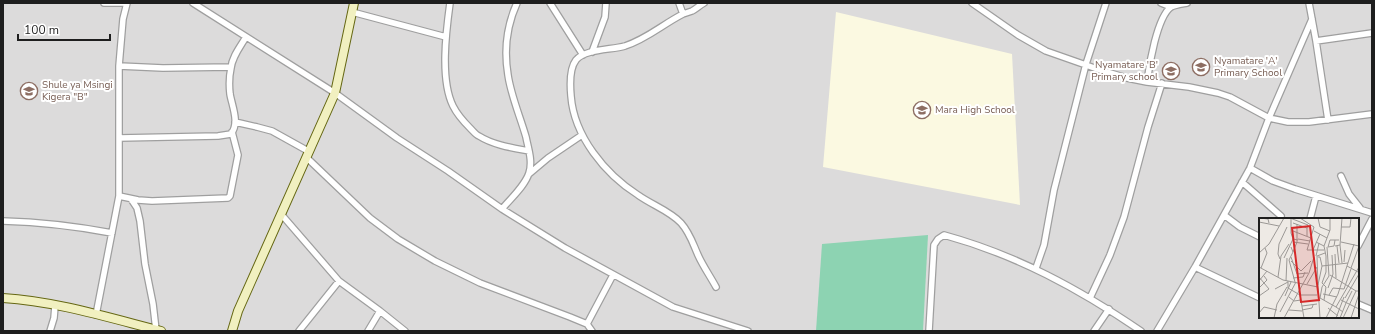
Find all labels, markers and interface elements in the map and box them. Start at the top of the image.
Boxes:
scale bar [18,16,110,42]
text: 100 m [24,22,59,38]
place label: Nyamatare 'A' Primary School [1214,54,1282,80]
school or university icon: Nyamatare 'A' Primary School [1191,57,1211,77]
place label: Nyamatare 'B' Primary school [1091,58,1158,84]
school or university icon: Nyamatare 'B' Primary school [1161,61,1181,81]
place label: Shule ya Msingi Kigera "B" [42,78,113,104]
school or university icon: Shule ya Msingi Kigera "B" [19,81,39,101]
school or university icon: Mara High School [912,100,932,120]
place label: Mara High School [935,103,1015,117]
inset map [1259,218,1359,318]

